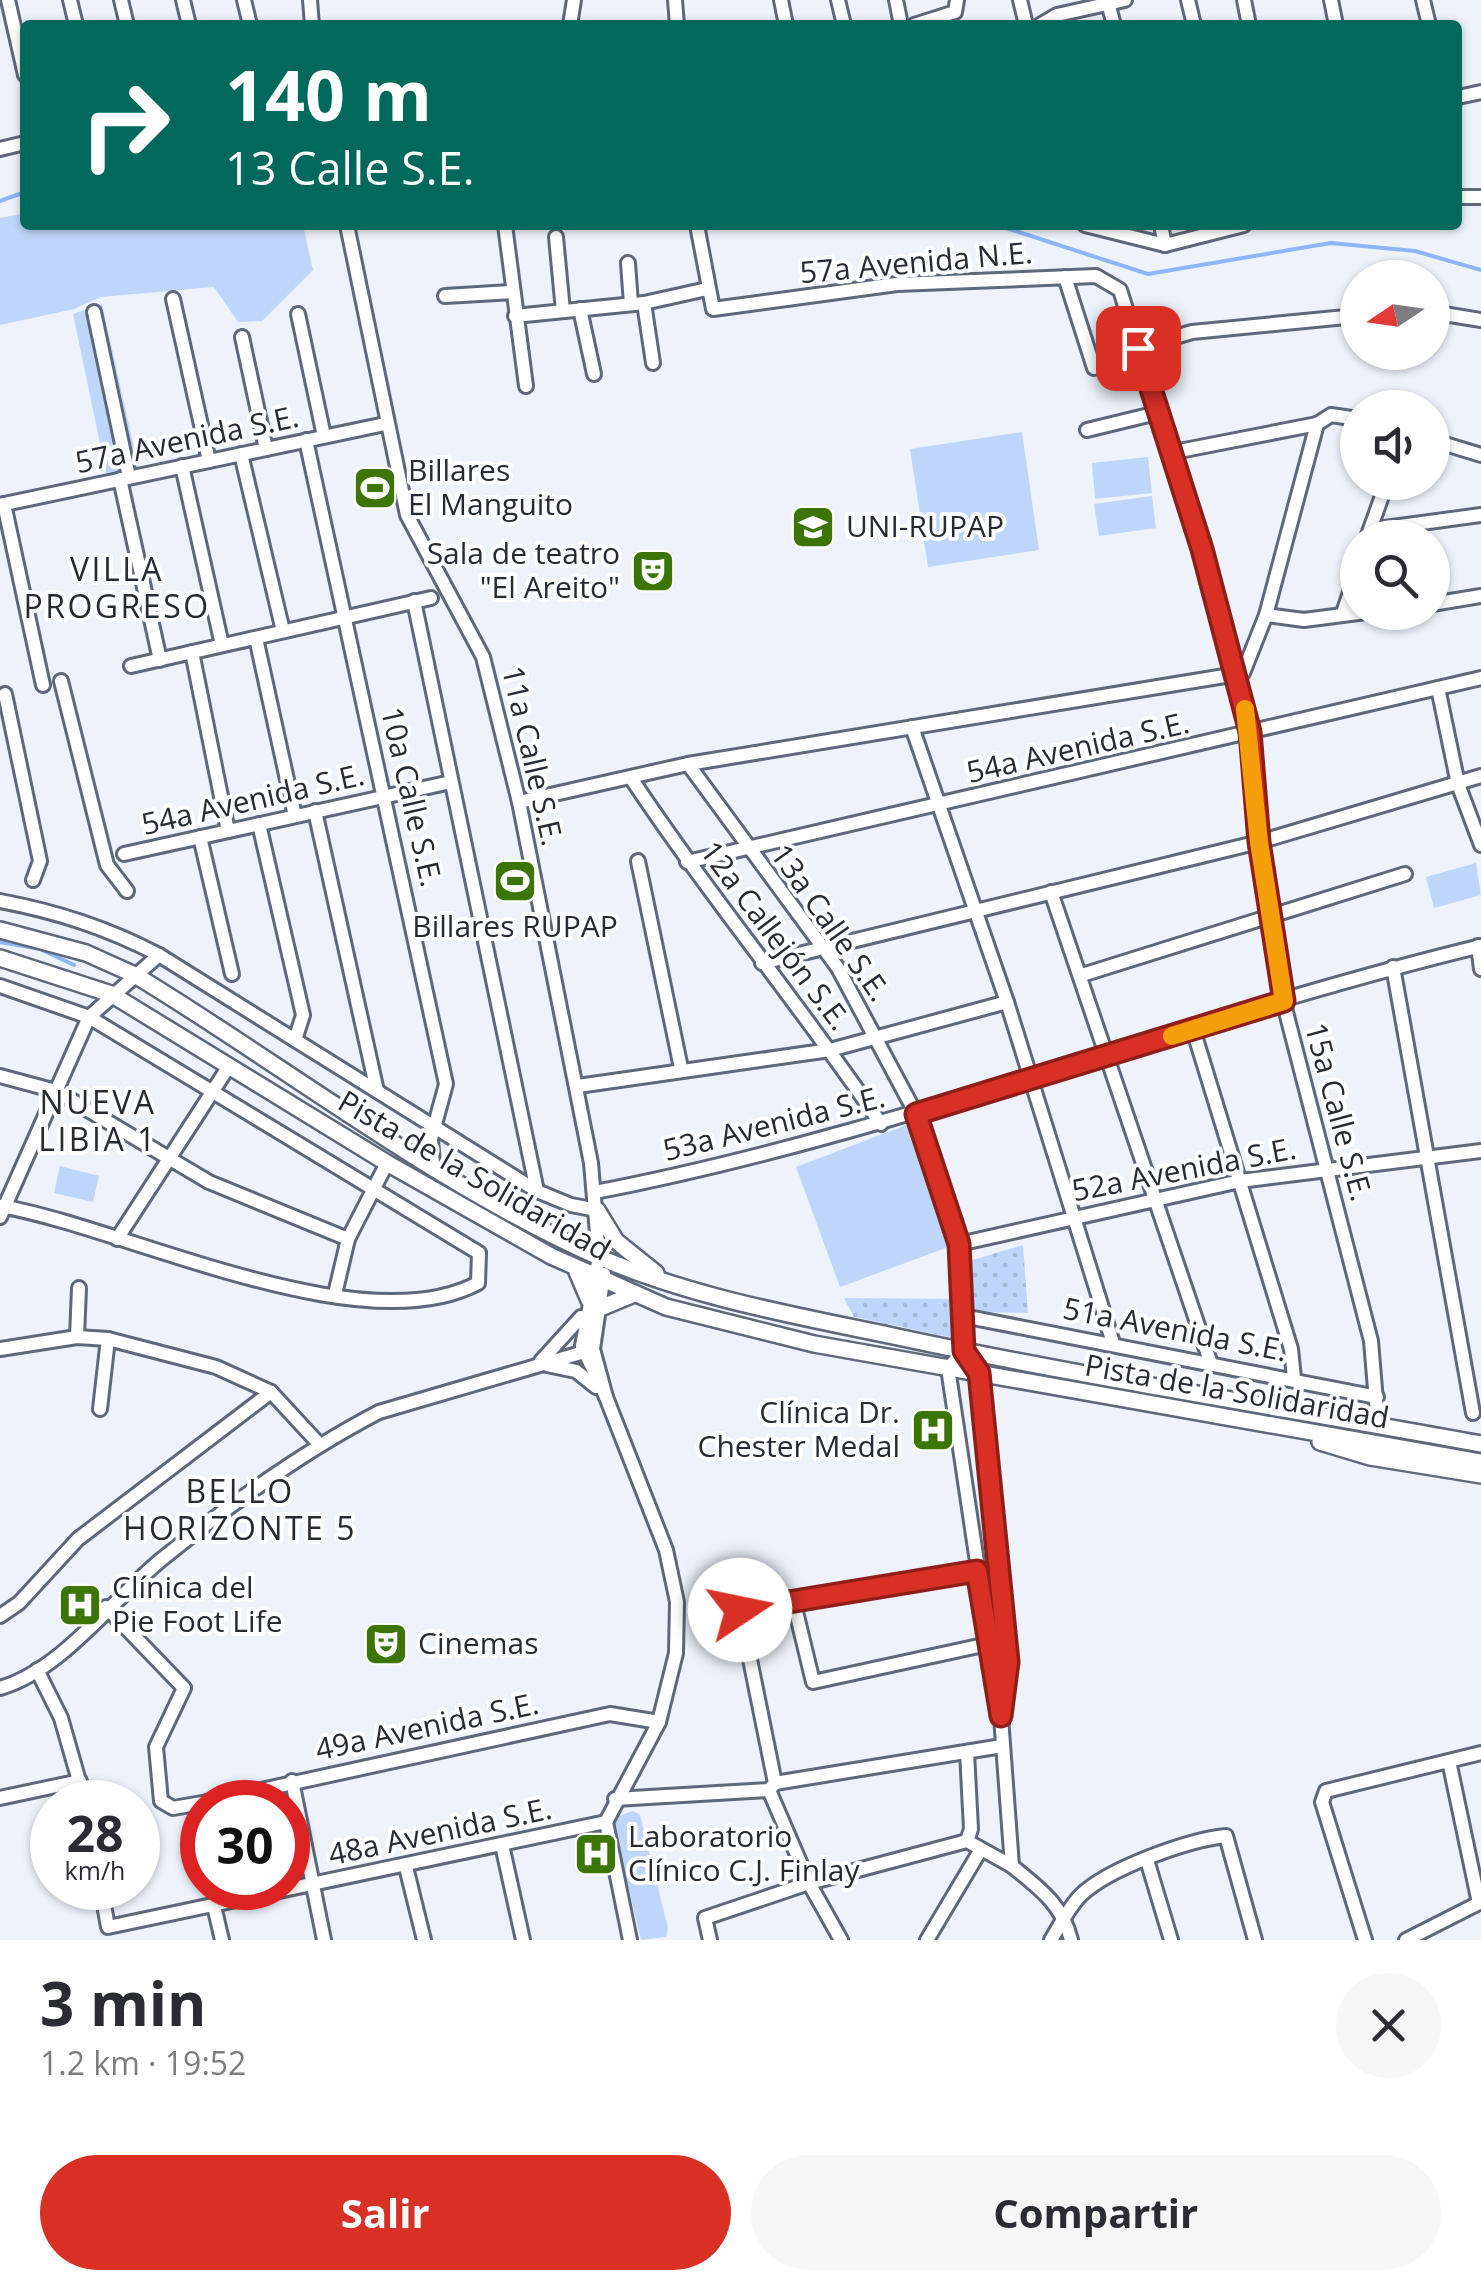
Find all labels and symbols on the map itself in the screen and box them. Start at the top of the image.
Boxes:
street label: 57a Avenida N.E. [798,231,1034,292]
north arrow [1340,260,1450,370]
pin [1096,306,1181,391]
street label: 57a Avenida S.E. [71,395,302,482]
place label: Billares El Manguito [408,449,573,524]
sports icon: Billares El Manguito [352,465,398,511]
school or university icon: UNI-RUPAP [790,504,836,550]
place label: UNI-RUPAP [846,505,1004,546]
place label: Sala de teatro "El Areito" [427,532,620,607]
district label: VILLA PROGRESO [23,547,211,627]
theatre icon: Sala de teatro "El Areito" [630,548,676,594]
street label: 11a Calle S.E. [493,662,574,849]
street label: 54a Avenida S.E. [962,701,1193,792]
street label: 10a Calle S.E. [372,703,453,890]
street label: 54a Avenida S.E. [137,753,368,844]
street label: 12a Callejón S.E. [692,832,861,1038]
street label: 13a Calle S.E. [762,835,901,1009]
sports icon: Billares RUPAP [492,858,538,904]
place label: Billares RUPAP [412,905,618,946]
street label: 15a Calle S.E. [1296,1018,1383,1205]
street label: 53a Avenida S.E. [658,1075,889,1170]
district label: NUEVA LIBIA 1 [38,1080,158,1160]
street label: Pista de la Solidaridad [331,1080,618,1269]
street label: 52a Avenida S.E. [1068,1127,1299,1210]
street label: 51a Avenida S.E. [1060,1287,1291,1370]
street label: Pista de la Solidaridad [1082,1344,1392,1437]
place label: Clínica Dr. Chester Medal [698,1391,900,1466]
hospital icon: Clínica Dr. Chester Medal [910,1407,956,1453]
district label: BELLO HORIZONTE 5 [123,1469,357,1549]
position arrow [688,1558,792,1662]
place label: Clínica del Pie Foot Life [112,1566,283,1641]
hospital icon: Clínica del Pie Foot Life [57,1582,103,1628]
theatre icon: Cinemas [363,1621,409,1667]
place label: Cinemas [418,1622,538,1663]
street label: 49a Avenida S.E. [311,1682,542,1769]
speed limit sign: 30 [180,1780,310,1910]
street label: 48a Avenida S.E. [324,1787,555,1874]
place label: Laboratorio Clínico C.J. Finlay [628,1815,860,1890]
hospital icon: Laboratorio Clínico C.J. Finlay [573,1831,619,1877]

